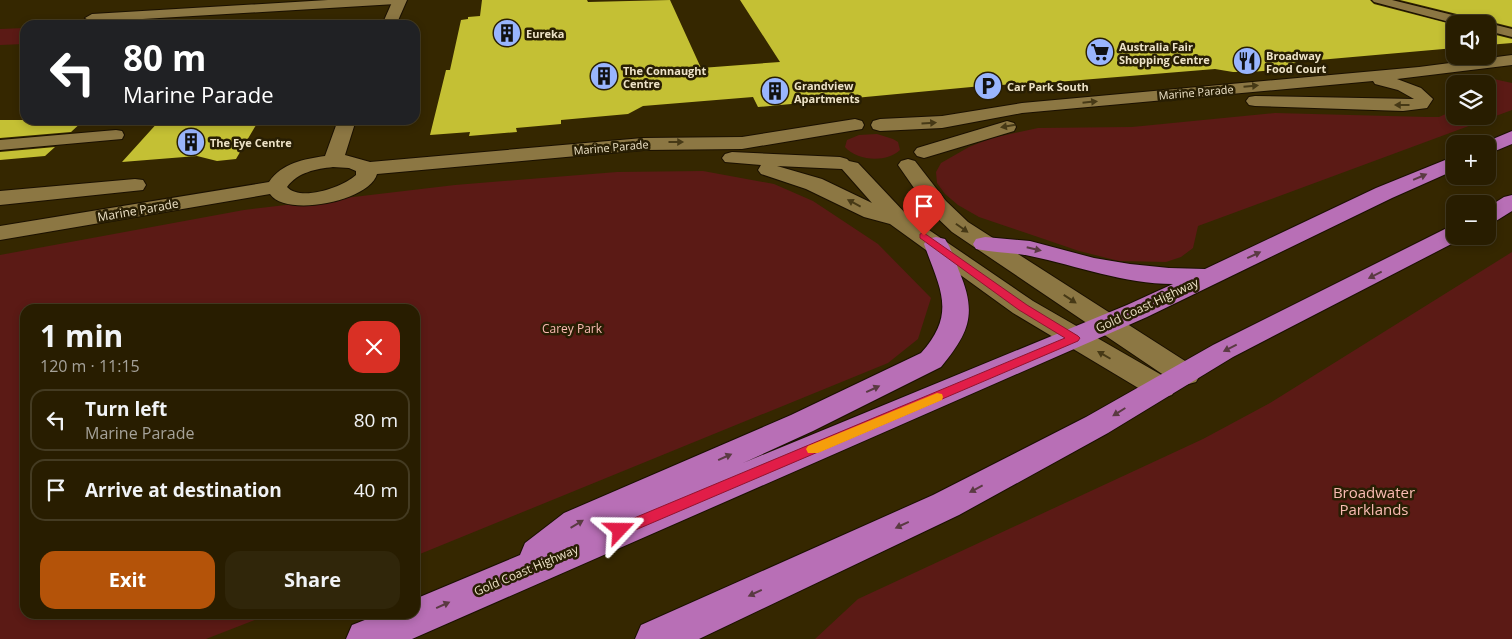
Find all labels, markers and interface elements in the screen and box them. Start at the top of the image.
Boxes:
map controls [1446,15,1496,245]
button: sound [1446,15,1496,65]
building icon: Eureka [492,18,522,48]
place label: Eureka [526,26,564,41]
text: 80 m [123,34,206,81]
supermarket icon: Australia Fair Shopping Centre [1085,37,1115,67]
place label: Australia Fair Shopping Centre [1119,39,1210,67]
icon: left [40,40,105,105]
restaurant icon: Broadway Food Court [1232,46,1262,76]
place label: Broadway Food Court [1266,48,1327,76]
building icon: The Connaught Centre [589,61,619,91]
place label: The Connaught Centre [623,63,707,91]
parking icon: Car Park South [973,71,1003,101]
button: layers [1446,75,1496,125]
building icon: Grandview Apartments [760,76,790,106]
place label: Grandview Apartments [794,78,860,106]
text: Marine Parade [123,79,274,109]
place label: Car Park South [1007,79,1089,94]
street label: Marine Parade [1158,81,1234,103]
one-way arrow [1244,82,1260,90]
one-way arrow [1082,98,1098,106]
one-way arrow [1394,101,1410,109]
one-way arrow [921,119,937,127]
one-way arrow [999,123,1015,131]
building icon: The Eye Centre [176,127,206,157]
place label: The Eye Centre [210,135,292,150]
button: + [1446,135,1496,185]
street label: Marine Parade [573,136,649,158]
one-way arrow [669,138,685,146]
one-way arrow [1413,173,1427,181]
pin [903,185,945,236]
icon: arrive [910,192,938,220]
street label: Marine Parade [96,194,180,226]
button: − [1446,195,1496,245]
one-way arrow [847,199,861,207]
one-way arrow [955,223,969,233]
one-way arrow [1026,246,1042,254]
one-way arrow [1247,251,1261,259]
one-way arrow [1368,271,1382,279]
street label: Gold Coast Highway [1093,273,1202,336]
one-way arrow [1064,294,1077,303]
text: 1 min [40,315,123,356]
park label: Carey Park [542,320,603,337]
button: close [348,321,400,373]
one-way arrow [1223,344,1237,352]
one-way arrow [1096,351,1111,359]
text: 120 m · 11:15 [40,355,140,377]
one-way arrow [866,385,880,393]
text: Turn left [85,396,167,422]
icon: left [42,406,70,434]
text: 80 m [354,407,398,433]
one-way arrow [1112,407,1126,416]
text: Marine Parade [85,422,195,444]
one-way arrow [718,453,732,461]
icon: arrive [42,476,70,504]
text: Arrive at destination [85,477,282,503]
text: 40 m [354,477,398,503]
park label: Broadwater Parklands [1333,482,1415,519]
one-way arrow [969,485,983,493]
position arrow [593,503,645,555]
one-way arrow [571,520,584,529]
one-way arrow [895,522,909,530]
street label: Gold Coast Highway [471,540,582,600]
button: Exit [40,551,215,609]
button: Share [225,551,400,609]
one-way arrow [748,590,762,598]
one-way arrow [436,601,450,609]

